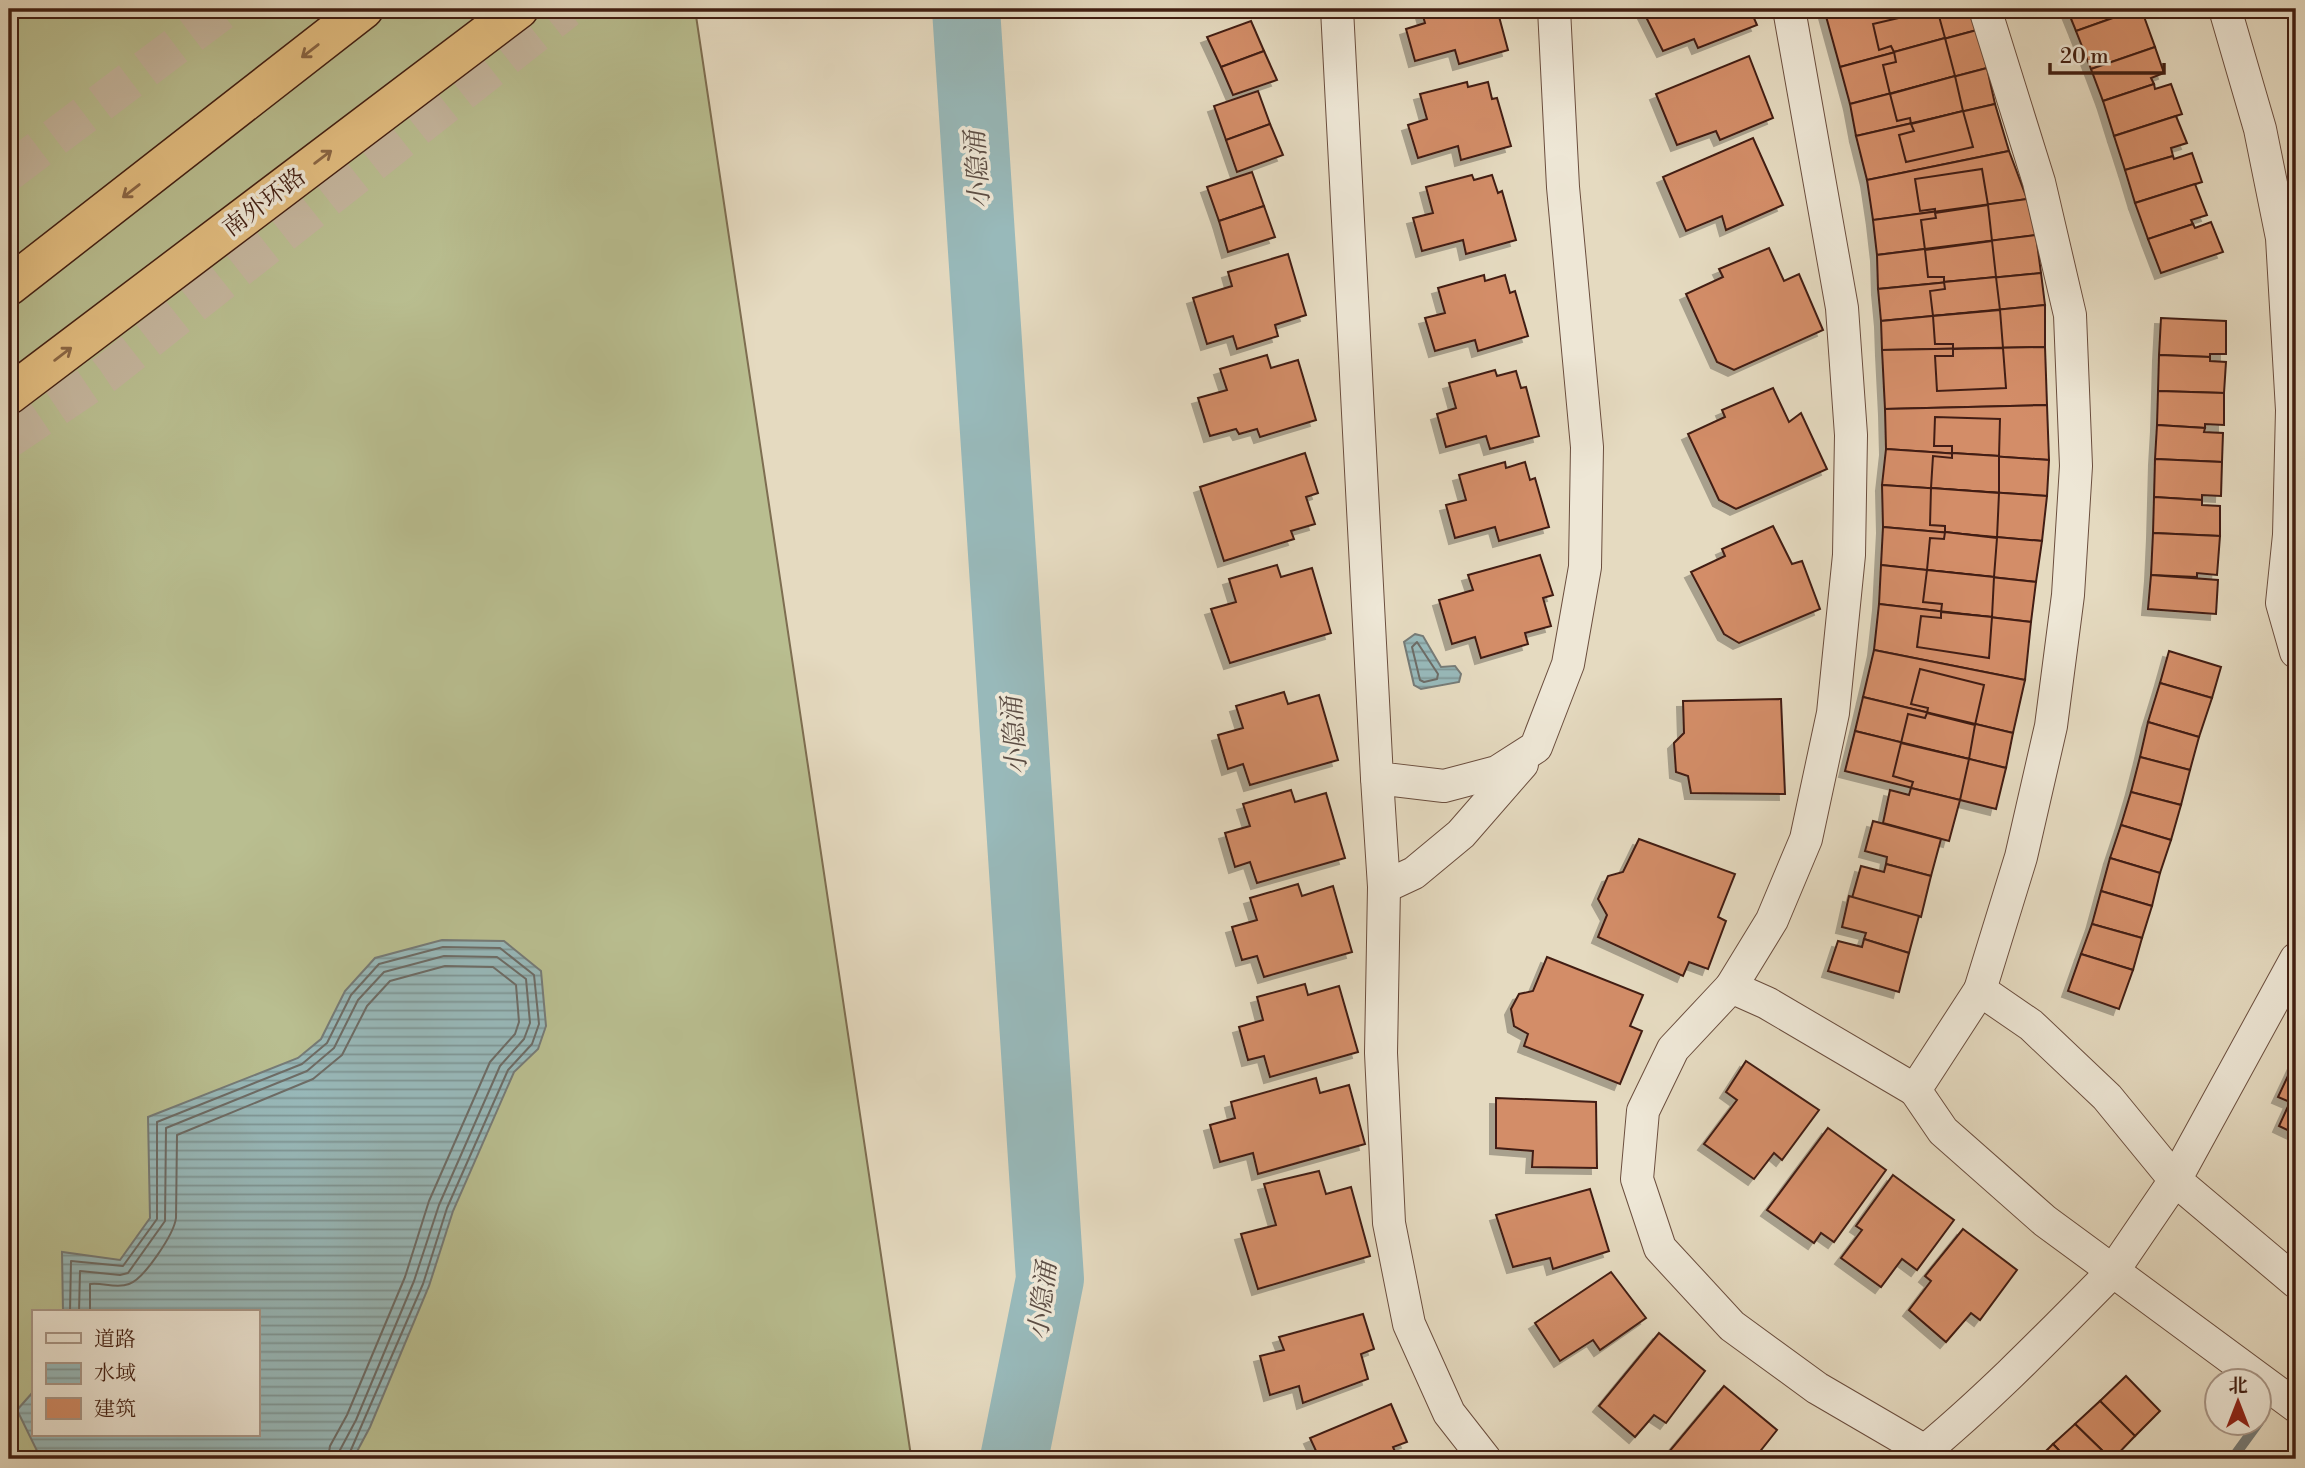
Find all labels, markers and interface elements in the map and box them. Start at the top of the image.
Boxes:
scale bar [2050,32,2163,76]
one-way arrow [302,43,320,58]
text: 20 m [2060,44,2109,70]
water label: 小隐涌 [959,127,997,210]
one-way arrow [313,150,332,165]
street label: 南外环路 [217,162,312,244]
one-way arrow [122,183,141,198]
one-way arrow [53,346,72,361]
water label: 小隐涌 [996,693,1034,776]
water label: 小隐涌 [1022,1257,1064,1342]
legend [32,1310,259,1436]
text: 道路 [94,1327,136,1353]
text: 水域 [94,1361,136,1387]
north arrow [2204,1366,2274,1436]
text: 北 [2228,1374,2248,1398]
text: 建筑 [94,1397,136,1423]

